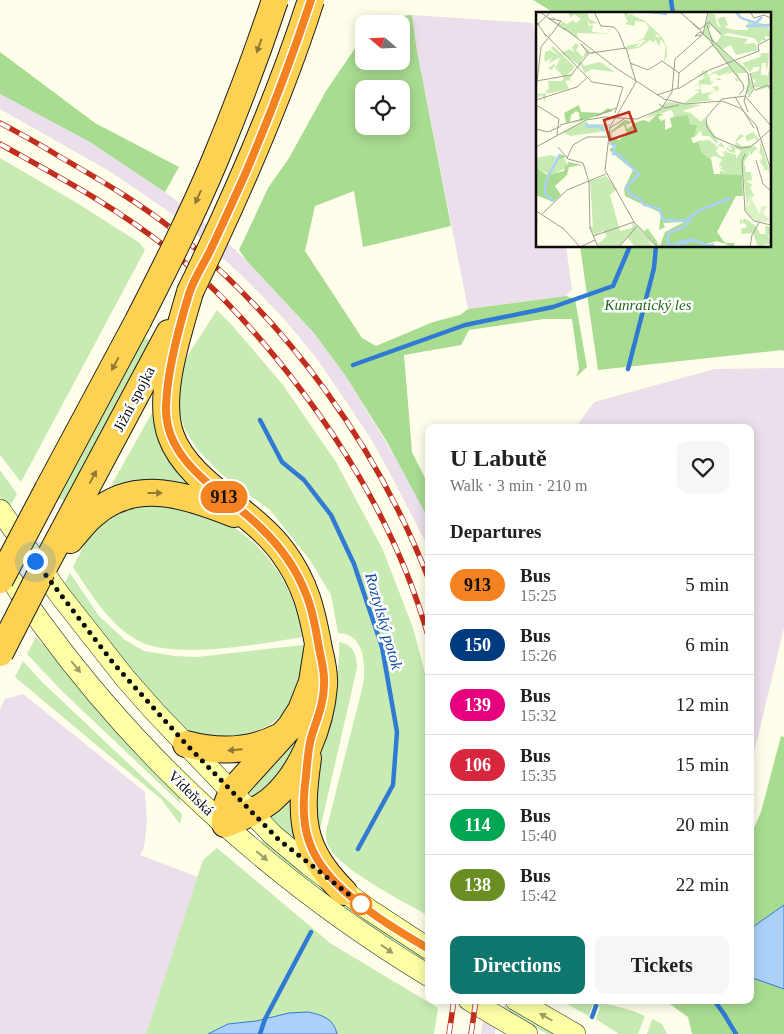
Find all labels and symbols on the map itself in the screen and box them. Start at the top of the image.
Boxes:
inset map [536,12,772,248]
north arrow [355,15,410,70]
one-way arrow [255,39,263,54]
one-way arrow [194,190,202,204]
park label: Kunratický les [603,297,692,313]
one-way arrow [111,357,119,371]
street label: Jižní spojka [110,363,158,434]
one-way arrow [88,470,97,484]
line badge: 913 [195,481,253,513]
one-way arrow [147,489,163,497]
your location [23,549,48,574]
water label: Roztylský potok [361,570,406,673]
one-way arrow [70,660,81,673]
one-way arrow [227,746,243,754]
street label: Vídeňská [165,768,217,819]
one-way arrow [255,850,268,861]
unlabelled marker [350,893,372,915]
one-way arrow [380,944,393,954]
one-way arrow [538,1013,553,1021]

